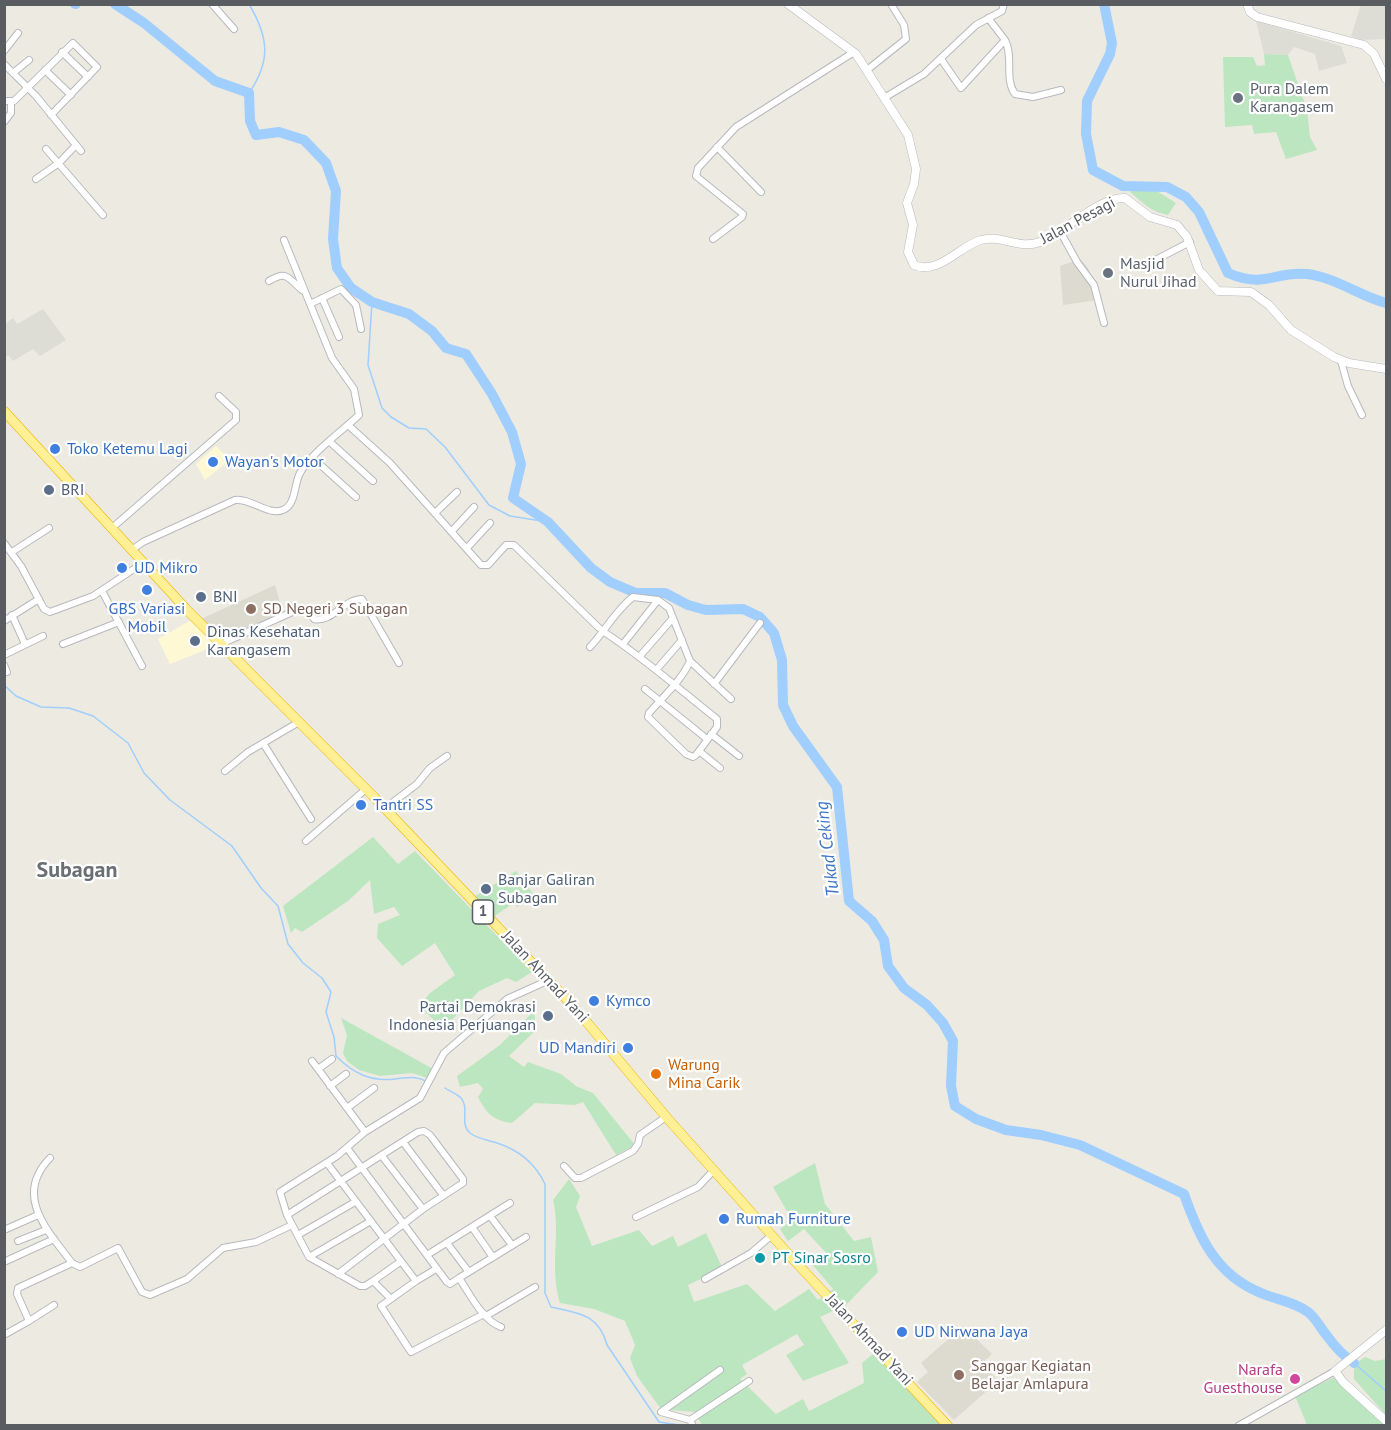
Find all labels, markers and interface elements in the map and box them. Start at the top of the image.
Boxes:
place label: Pura Dalem Karangasem [1250,79,1334,117]
marker: Pura Dalem Karangasem [1231,91,1245,105]
street label: Jalan Pesagi [1037,193,1119,249]
place label: Masjid Nurul Jihad [1120,254,1197,292]
marker: Masjid Nurul Jihad [1101,266,1115,280]
place label: Toko Ketemu Lagi [67,439,188,459]
marker: Toko Ketemu Lagi [48,442,62,456]
place label: Wayan's Motor [225,452,324,472]
marker: Wayan's Motor [206,455,220,469]
place label: BRI [61,480,85,500]
marker: BRI [42,483,56,497]
place label: UD Mikro [134,558,198,578]
marker: UD Mikro [115,561,129,575]
marker: GBS Variasi Mobil [140,583,154,597]
place label: BNI [213,587,238,607]
marker: BNI [194,590,208,604]
place label: GBS Variasi Mobil [109,599,185,637]
place label: SD Negeri 3 Subagan [263,599,408,619]
marker: SD Negeri 3 Subagan [244,602,258,616]
place label: Dinas Kesehatan Karangasem [207,622,320,660]
marker: Dinas Kesehatan Karangasem [188,634,202,648]
place label: Tantri SS [373,795,433,815]
marker: Tantri SS [354,798,368,812]
water label: Tukad Ceking [811,800,845,898]
district label: Subagan [37,858,117,884]
place label: Banjar Galiran Subagan [498,870,595,908]
marker: Banjar Galiran Subagan [479,882,493,896]
road number: 1 [472,900,494,924]
street label: Jalan Ahmad Yani [497,927,593,1027]
place label: Kymco [606,991,651,1011]
marker: Kymco [587,994,601,1008]
place label: Partai Demokrasi Indonesia Perjuangan [388,997,536,1035]
marker: Partai Demokrasi Indonesia Perjuangan [541,1009,555,1023]
place label: UD Mandiri [539,1038,616,1058]
marker: UD Mandiri [621,1041,635,1055]
place label: Warung Mina Carik [668,1055,740,1093]
marker: Warung Mina Carik [649,1067,663,1081]
place label: Rumah Furniture [736,1209,851,1229]
marker: Rumah Furniture [717,1212,731,1226]
place label: PT Sinar Sosro [772,1248,871,1268]
marker: PT Sinar Sosro [753,1251,767,1265]
street label: Jalan Ahmad Yani [821,1290,917,1390]
place label: UD Nirwana Jaya [914,1322,1028,1342]
marker: UD Nirwana Jaya [895,1325,909,1339]
place label: Sanggar Kegiatan Belajar Amlapura [971,1356,1091,1394]
place label: Narafa Guesthouse [1203,1360,1283,1398]
marker: Sanggar Kegiatan Belajar Amlapura [952,1368,966,1382]
marker: Narafa Guesthouse [1288,1372,1302,1386]

